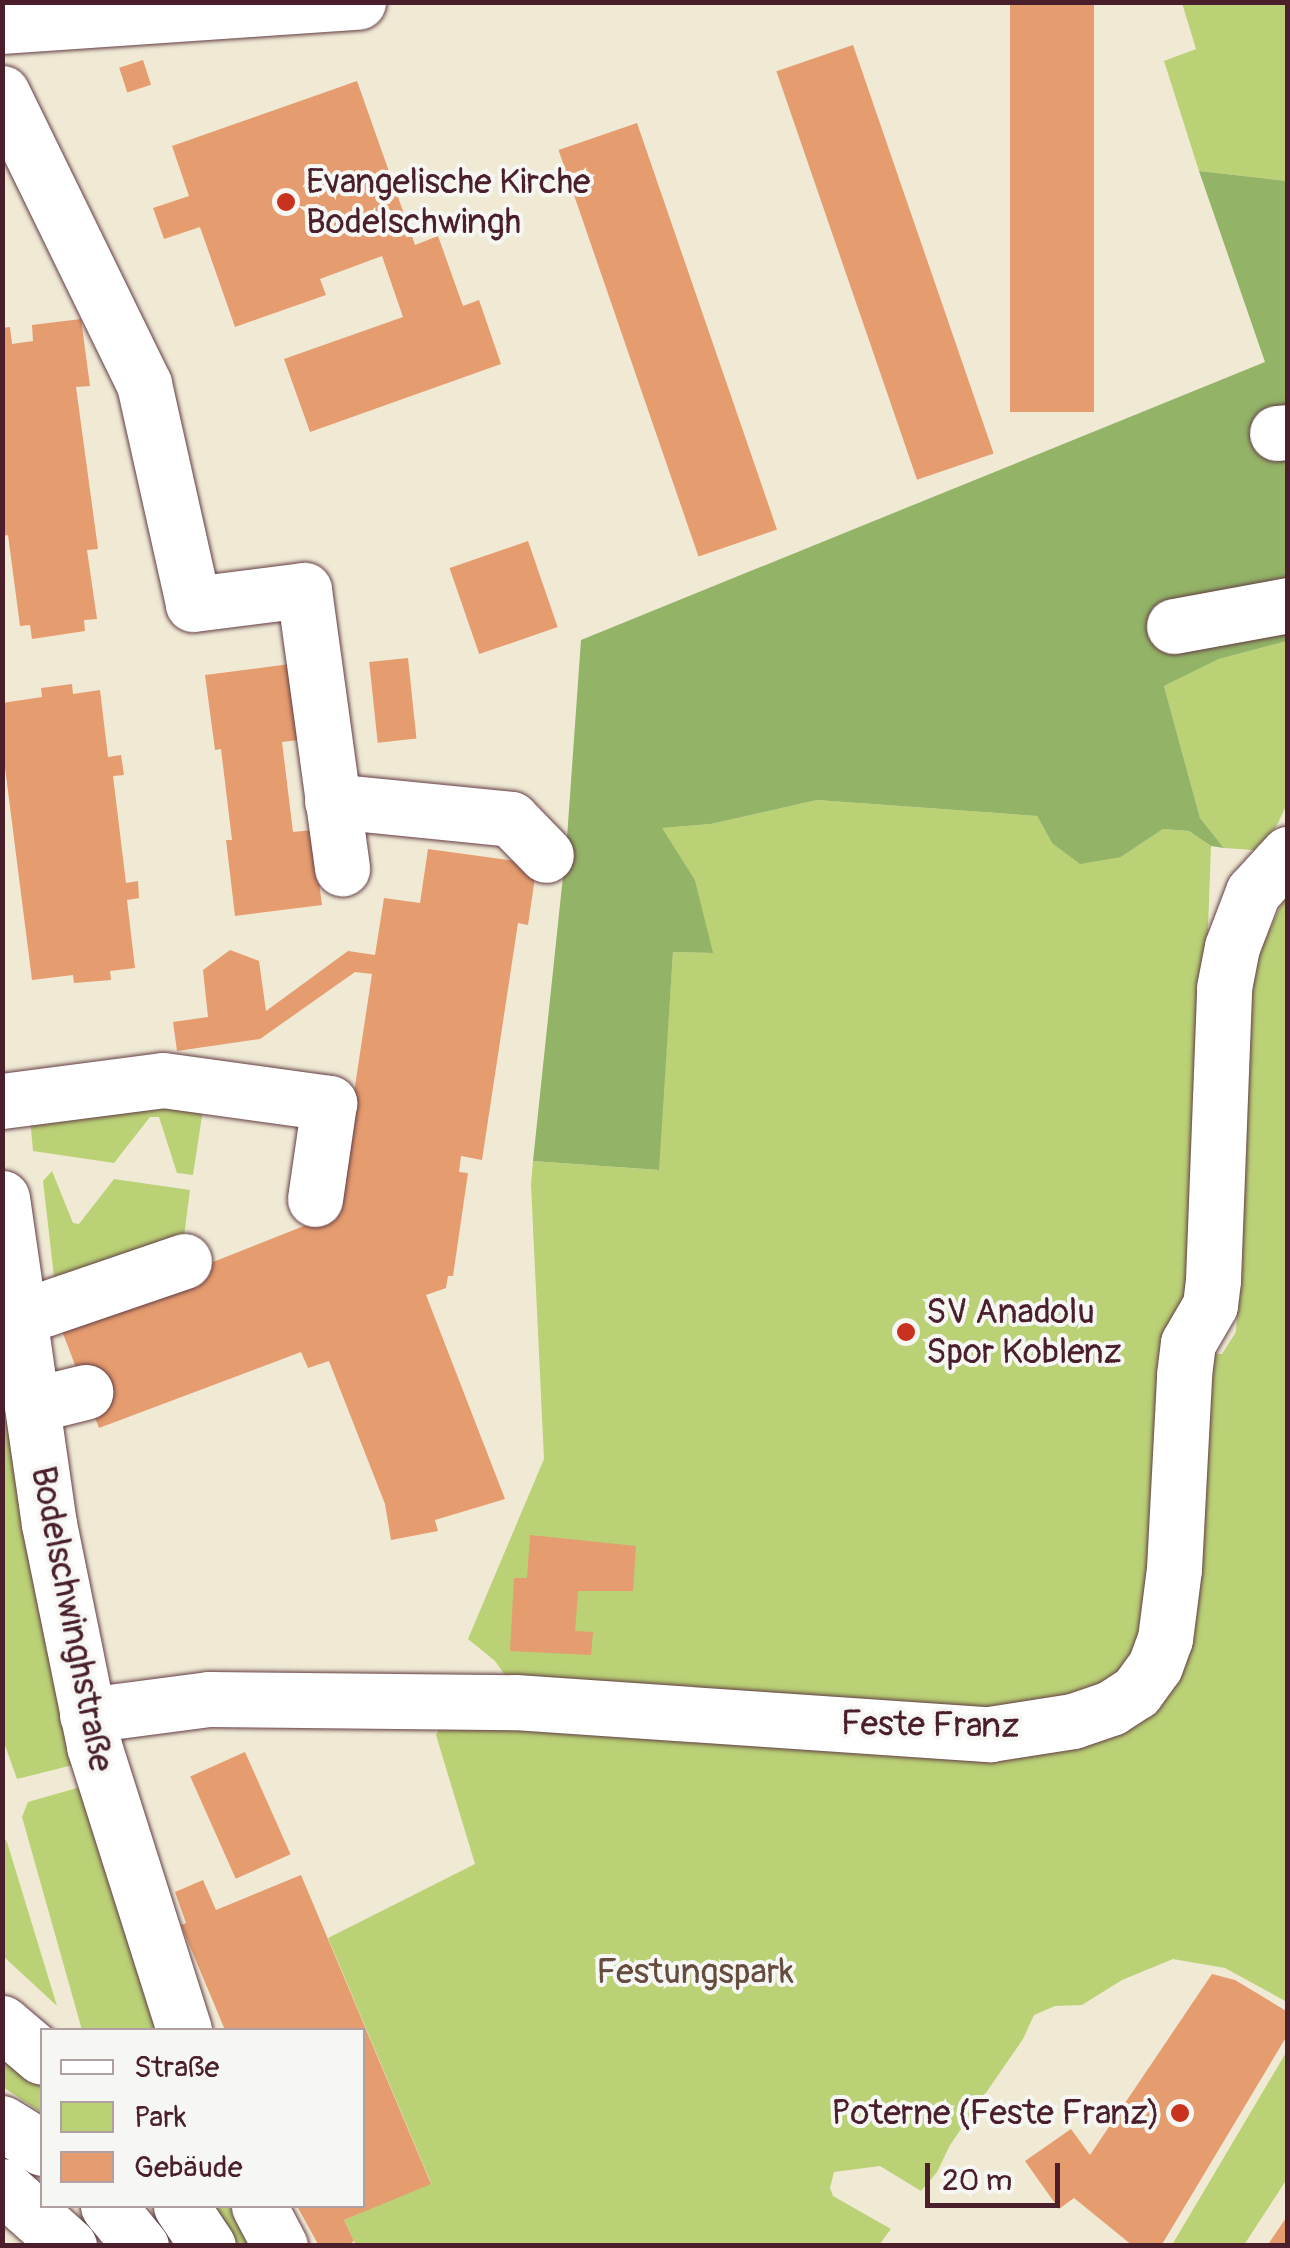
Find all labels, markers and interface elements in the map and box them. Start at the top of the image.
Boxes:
place label: Evangelische Kirche Bodelschwingh [306,161,590,243]
marker: Evangelische Kirche Bodelschwingh [275,191,297,213]
place label: SV Anadolu Spor Koblenz [926,1291,1122,1373]
marker: SV Anadolu Spor Koblenz [895,1321,917,1343]
street label: Bodelschwinghstraße [22,1463,122,1775]
street label: Feste Franz [840,1702,1020,1748]
park label: Festungspark [596,1951,794,1993]
legend [40,2028,365,2208]
text: Straße [134,2049,219,2086]
place label: Poterne (Feste Franz) [831,2092,1160,2134]
text: Park [134,2099,187,2136]
marker: Poterne (Feste Franz) [1169,2102,1191,2124]
scale bar [930,2143,1065,2205]
text: Gebäude [134,2149,243,2186]
text: 20 m [942,2162,1012,2199]

